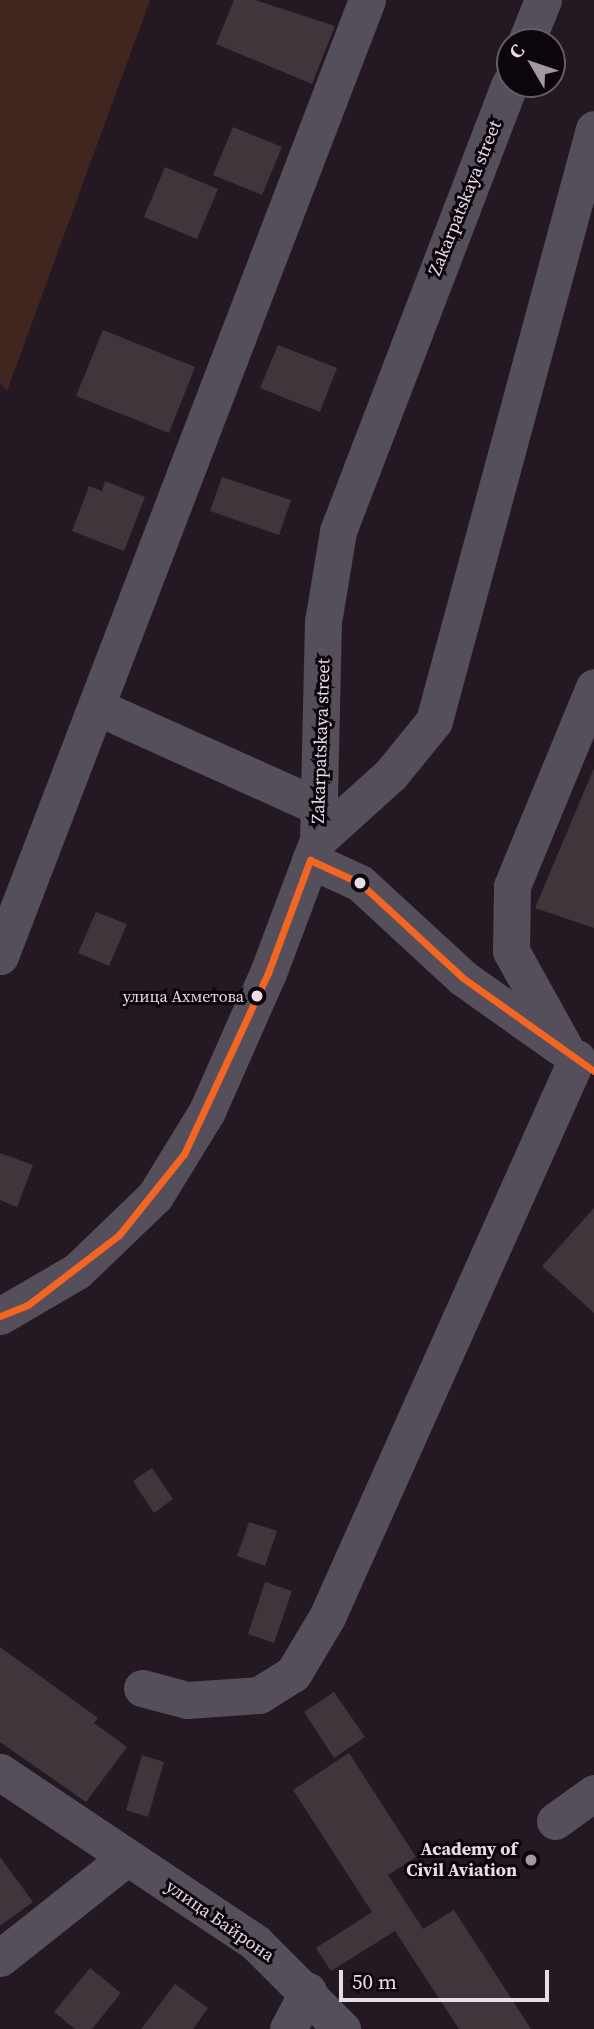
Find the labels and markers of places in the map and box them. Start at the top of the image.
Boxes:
unlabelled marker [353,876,367,890]
place label: улица Ахметова [123,986,244,1006]
marker: улица Ахметова [250,989,264,1003]
place label: Academy of Civil Aviation [406,1839,517,1882]
marker: Academy of Civil Aviation [523,1852,539,1868]

